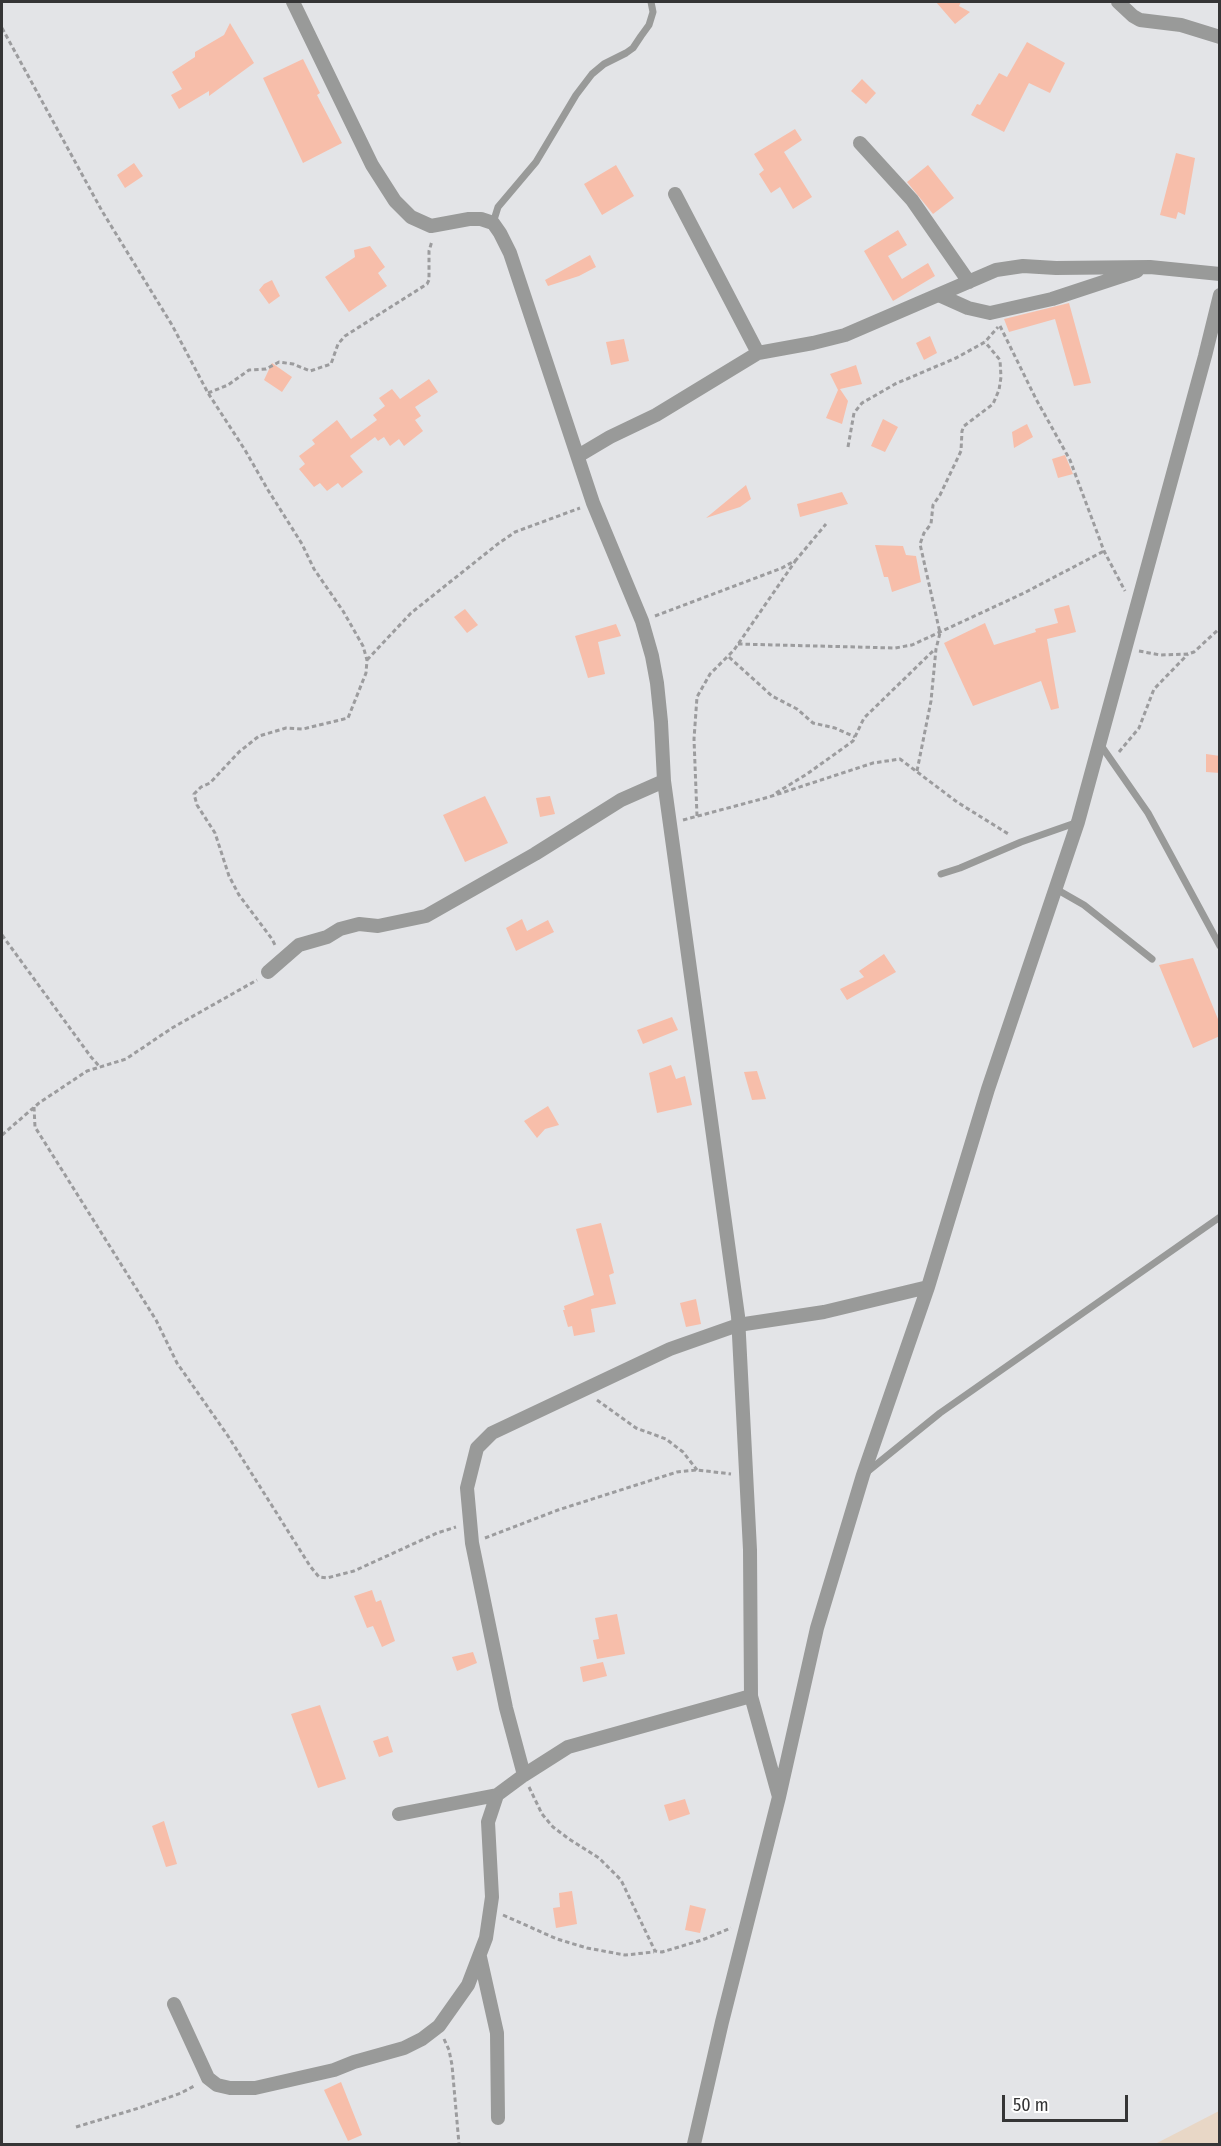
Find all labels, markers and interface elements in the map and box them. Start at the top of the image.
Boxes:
scale bar [1005,2083,1131,2121]
text: 50 m [1013,2094,1049,2116]

